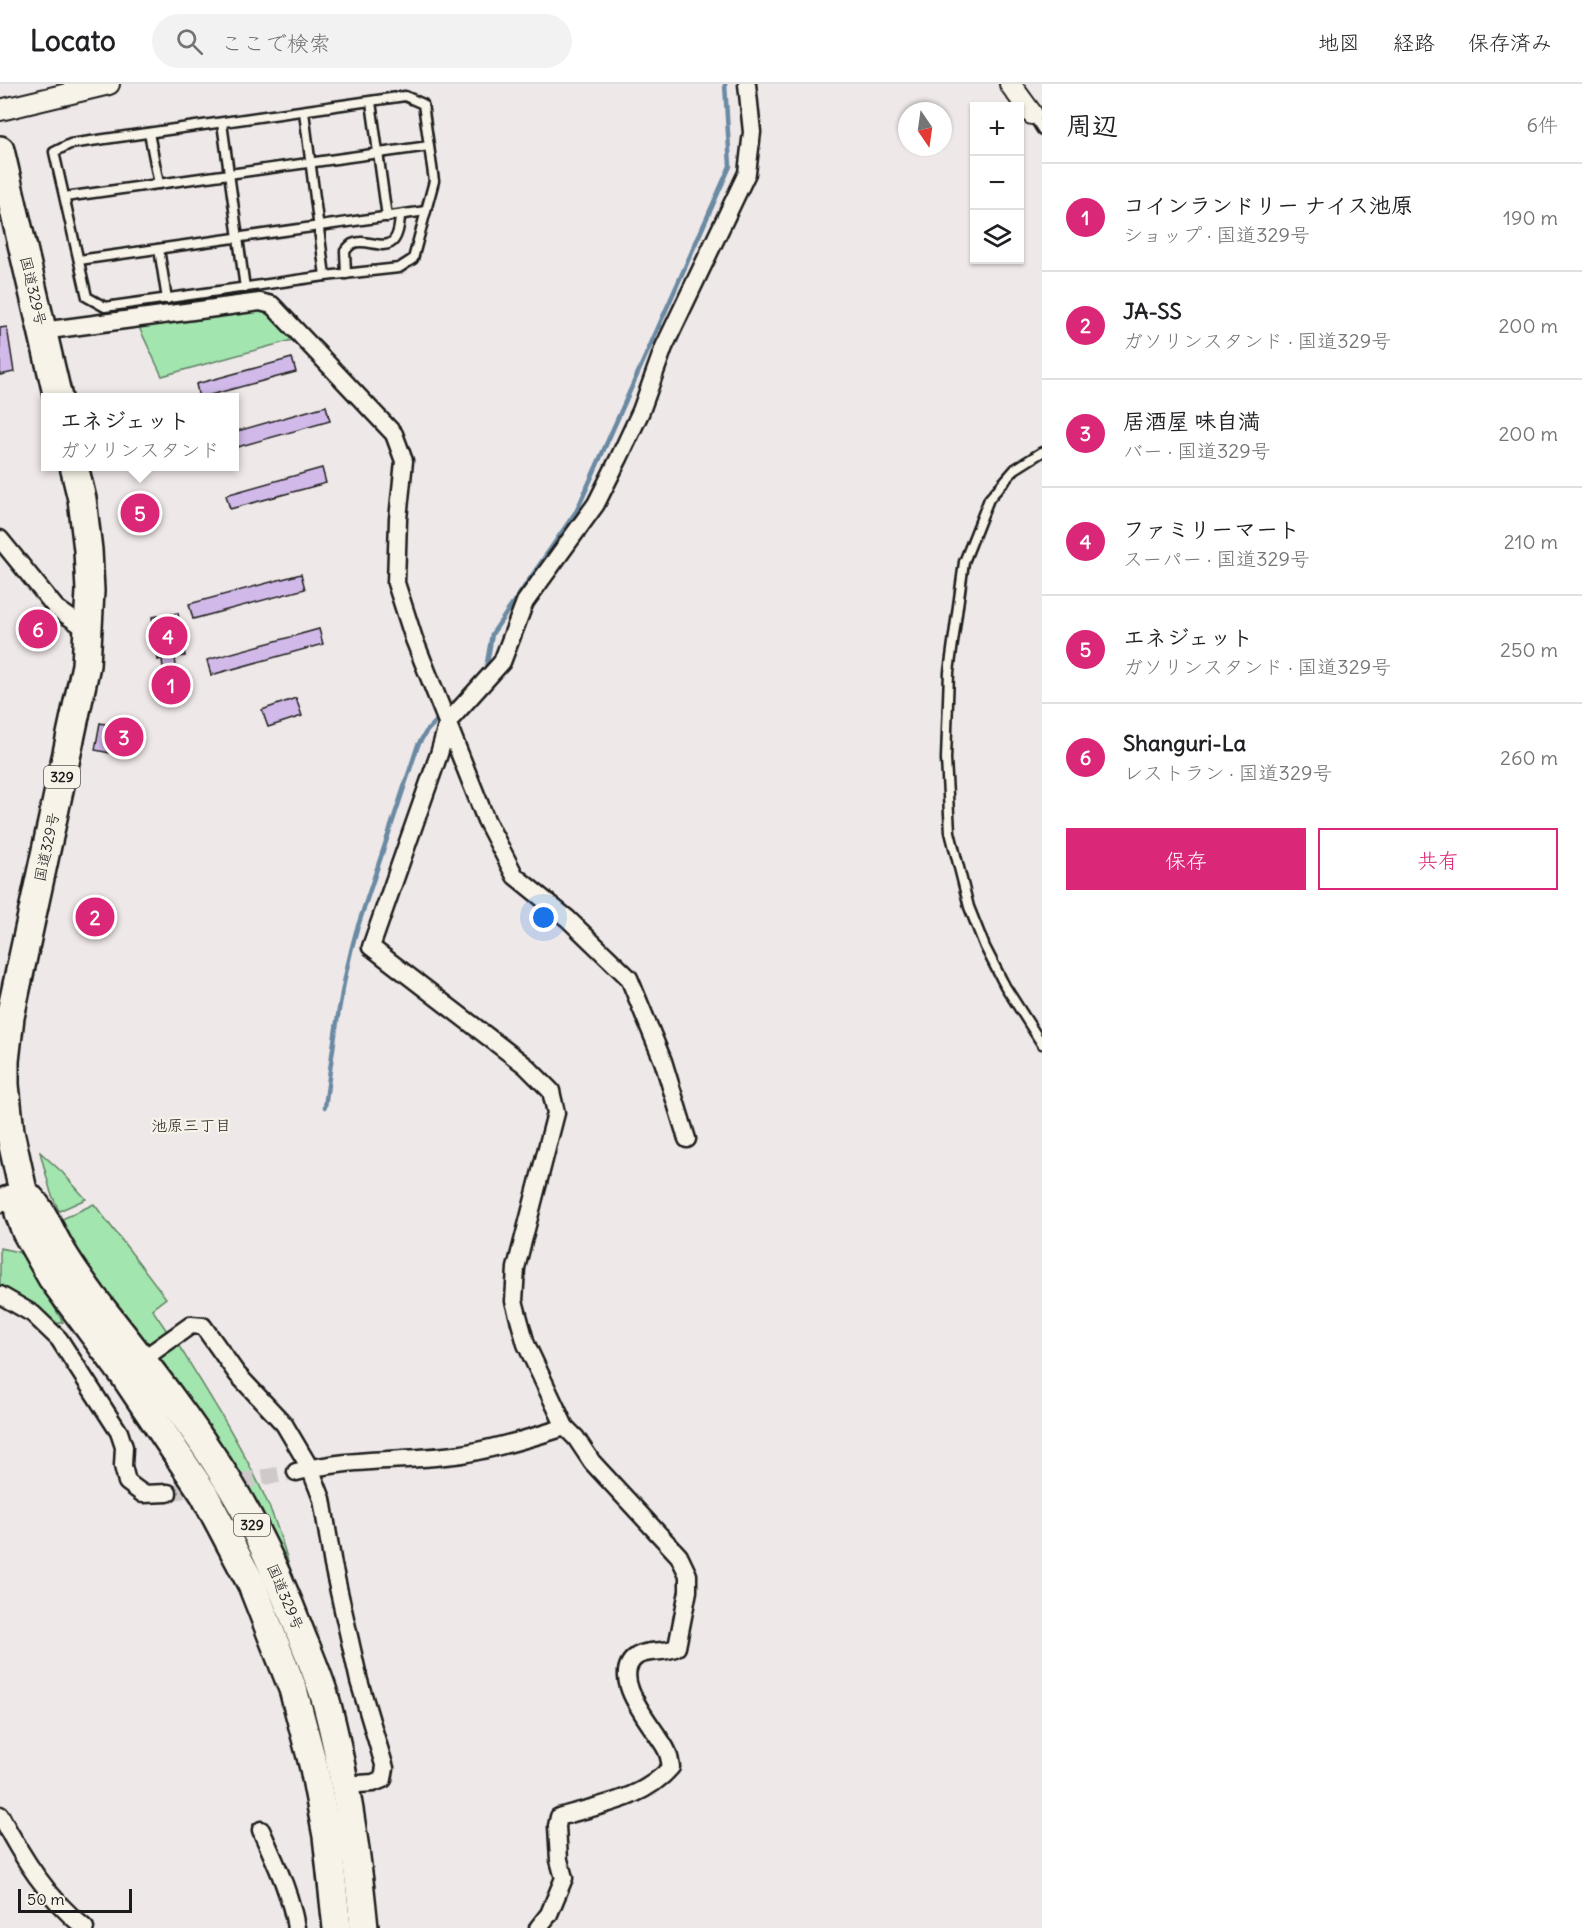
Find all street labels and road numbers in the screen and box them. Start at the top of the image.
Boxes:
street label: 国道329号 [16,254,51,327]
road number: 329 [44,766,80,788]
street label: 国道329号 [30,811,63,883]
road number: 329 [234,1514,270,1536]
street label: 国道329号 [263,1561,308,1633]

